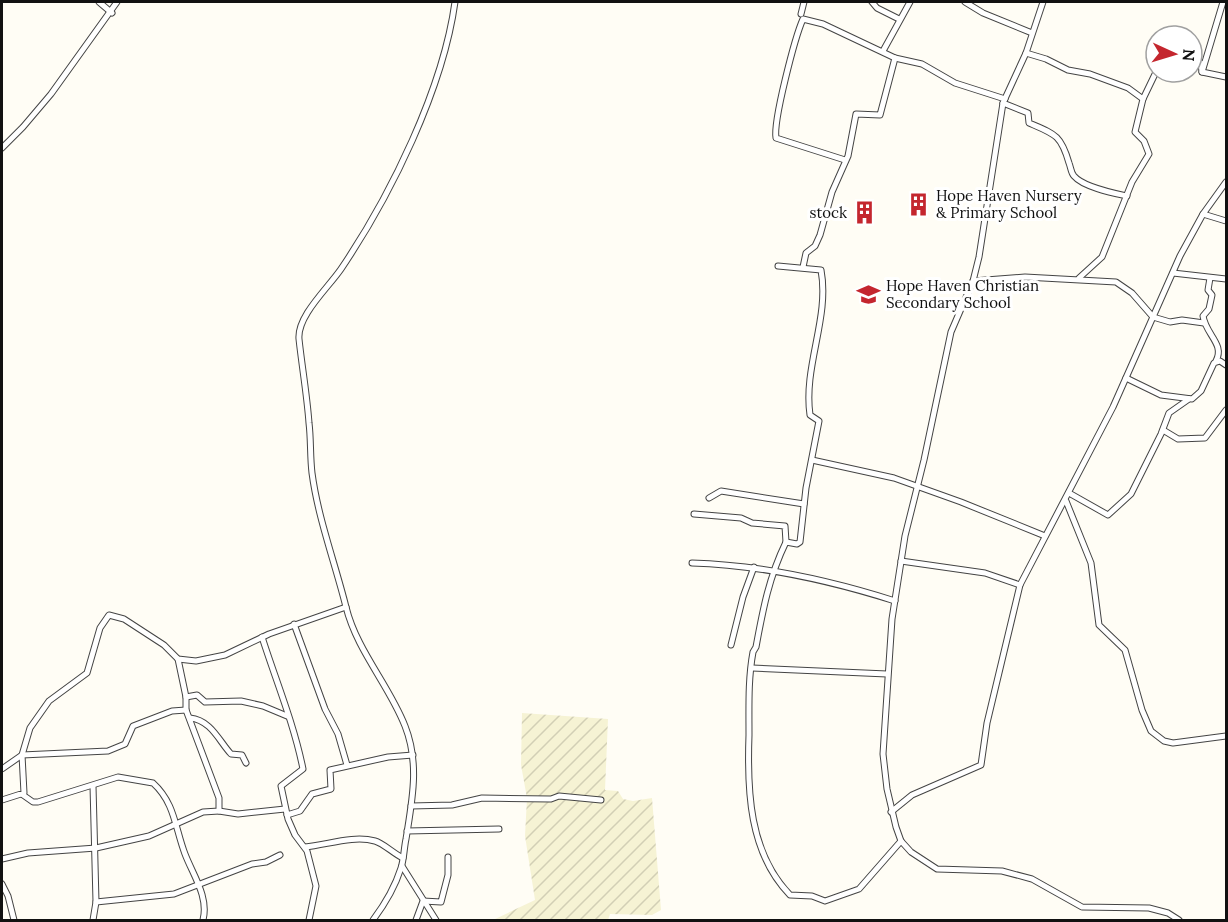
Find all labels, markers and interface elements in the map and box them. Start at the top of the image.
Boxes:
north arrow [1144,24,1204,84]
text: N [1179,48,1199,62]
place label: Hope Haven Nursery & Primary School [936,186,1082,222]
building icon: Hope Haven Nursery & Primary School [905,191,931,217]
building icon: stock [852,199,878,225]
place label: stock [809,203,847,222]
place label: Hope Haven Christian Secondary School [886,276,1039,312]
school or university icon: Hope Haven Christian Secondary School [855,281,881,307]

